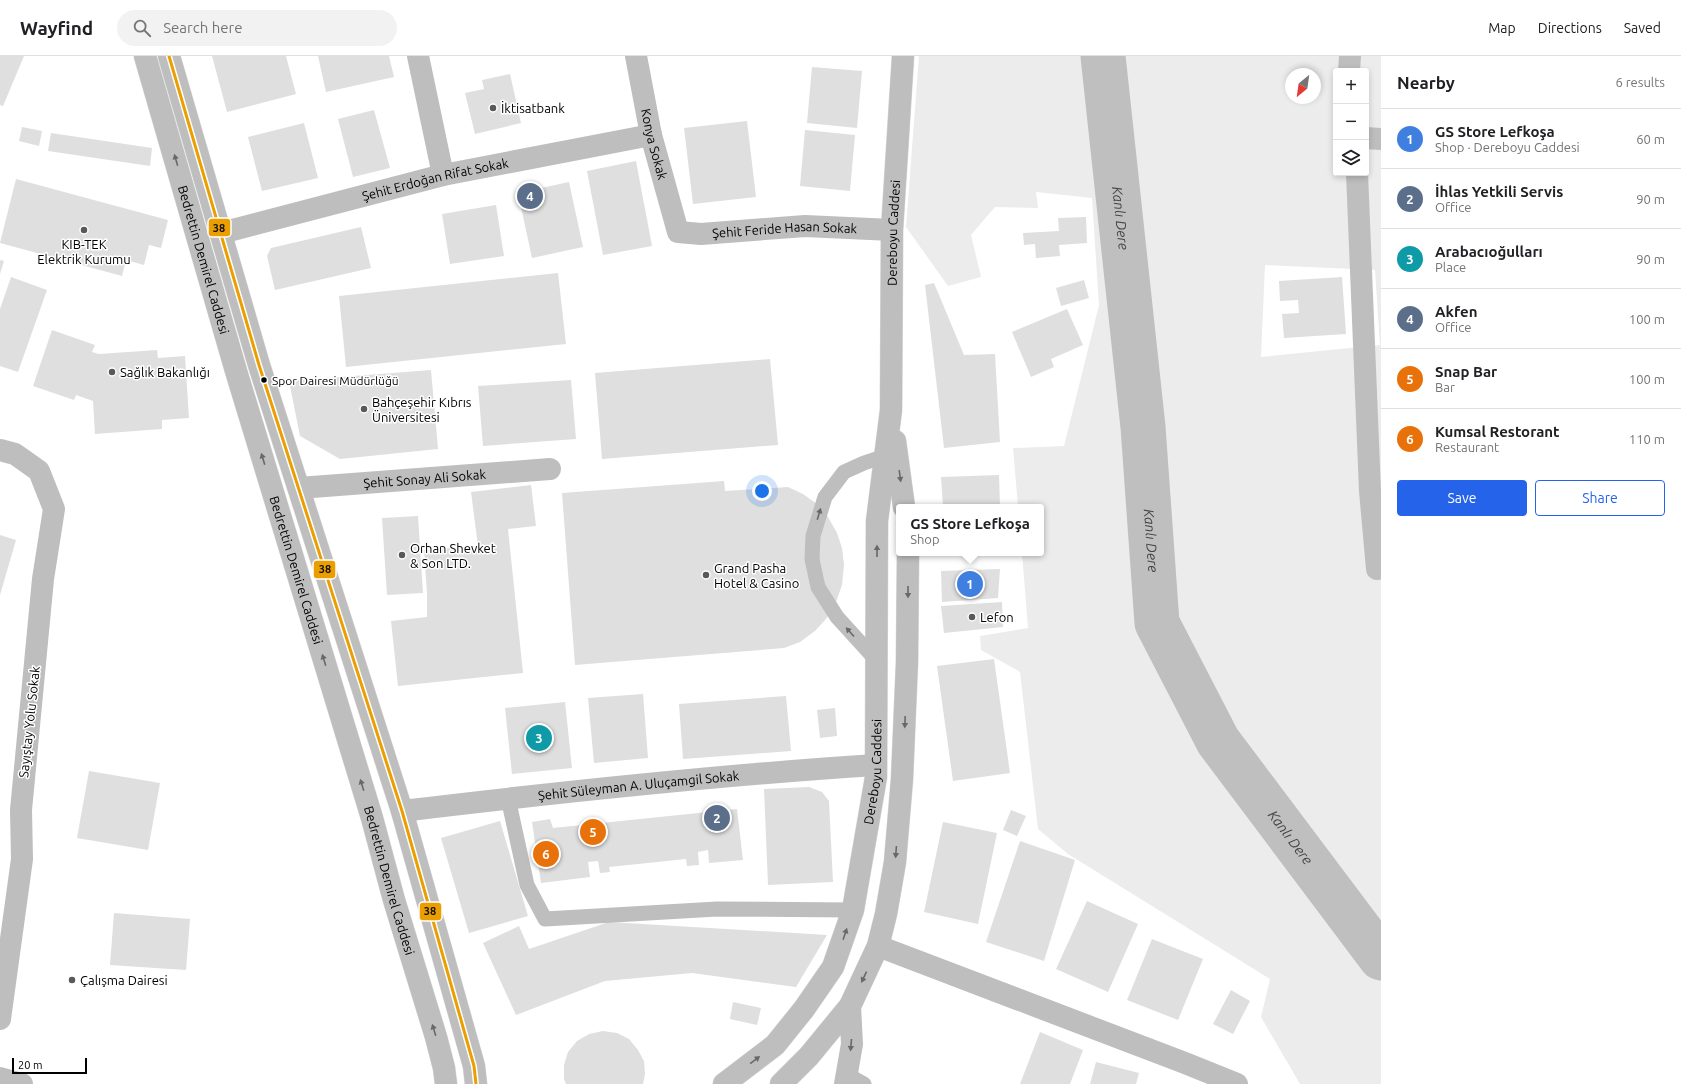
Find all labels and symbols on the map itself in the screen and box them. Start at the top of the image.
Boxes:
north arrow [1285,68,1321,104]
place label: İktisatbank [501,100,565,115]
marker: İktisatbank [488,103,498,113]
street label: Konya Sokak [639,107,670,182]
one-way arrow [173,154,179,166]
street label: Şehit Erdoğan Rifat Sokak [360,155,510,203]
street label: Dereboyu Caddesi [885,179,902,286]
pin: 4 [517,181,543,211]
street label: Bedrettin Demirel Caddesi [176,184,232,336]
water label: Kanlı Dere [1109,186,1132,251]
line badge: 38 [208,218,231,237]
street label: Şehit Feride Hasan Sokak [712,219,858,240]
text: 38 [213,222,225,234]
marker: KIB-TEK Elektrik Kurumu [79,225,89,235]
place label: KIB-TEK Elektrik Kurumu [37,237,131,266]
place label: Sağlık Bakanlığı [120,365,210,379]
marker: Sağlık Bakanlığı [107,367,117,377]
place label: Spor Dairesi Müdürlüğü [272,374,399,387]
marker: Spor Dairesi Müdürlüğü [259,375,269,385]
place label: Bahçeşehir Kıbrıs Üniversitesi [372,395,472,424]
marker: Bahçeşehir Kıbrıs Üniversitesi [359,404,369,414]
one-way arrow [260,453,266,465]
street label: Şehit Sonay Ali Sokak [363,467,487,490]
one-way arrow [897,470,903,483]
your location [752,481,772,501]
street label: Bedrettin Demirel Caddesi [267,494,326,646]
one-way arrow [816,508,822,520]
water label: Kanlı Dere [1141,508,1161,573]
place label: Orhan Shevket & Son LTD. [410,541,496,570]
one-way arrow [874,544,880,557]
marker: Orhan Shevket & Son LTD. [397,550,407,560]
line badge: 38 [313,560,336,579]
place label: Grand Pasha Hotel & Casino [714,561,799,590]
text: 38 [319,563,331,575]
pin: 1 [957,569,983,599]
marker: Grand Pasha Hotel & Casino [701,570,711,580]
one-way arrow [905,586,911,599]
place label: Lefon [980,610,1014,624]
marker: Lefon [967,612,977,622]
one-way arrow [846,627,855,638]
one-way arrow [321,654,327,666]
street label: Sayıştay Yolu Sokak [16,665,42,778]
one-way arrow [902,716,908,729]
street label: Dereboyu Caddesi [861,719,883,825]
pin: 3 [526,723,552,753]
street label: Şehit Süleyman A. Uluçamgil Sokak [537,768,740,802]
one-way arrow [359,778,365,790]
pin: 2 [704,803,730,833]
street label: Bedrettin Demirel Caddesi [362,804,417,957]
water label: Kanlı Dere [1265,807,1316,868]
pin: 5 [580,817,606,847]
pin: 6 [533,839,559,869]
one-way arrow [892,846,899,858]
line badge: 38 [419,902,442,921]
text: 38 [424,905,436,917]
one-way arrow [842,927,848,939]
one-way arrow [861,971,867,982]
place label: Çalışma Dairesi [80,973,168,987]
marker: Çalışma Dairesi [67,975,77,985]
one-way arrow [431,1024,437,1036]
one-way arrow [847,1039,854,1051]
scale bar [12,1056,87,1075]
one-way arrow [750,1056,761,1065]

